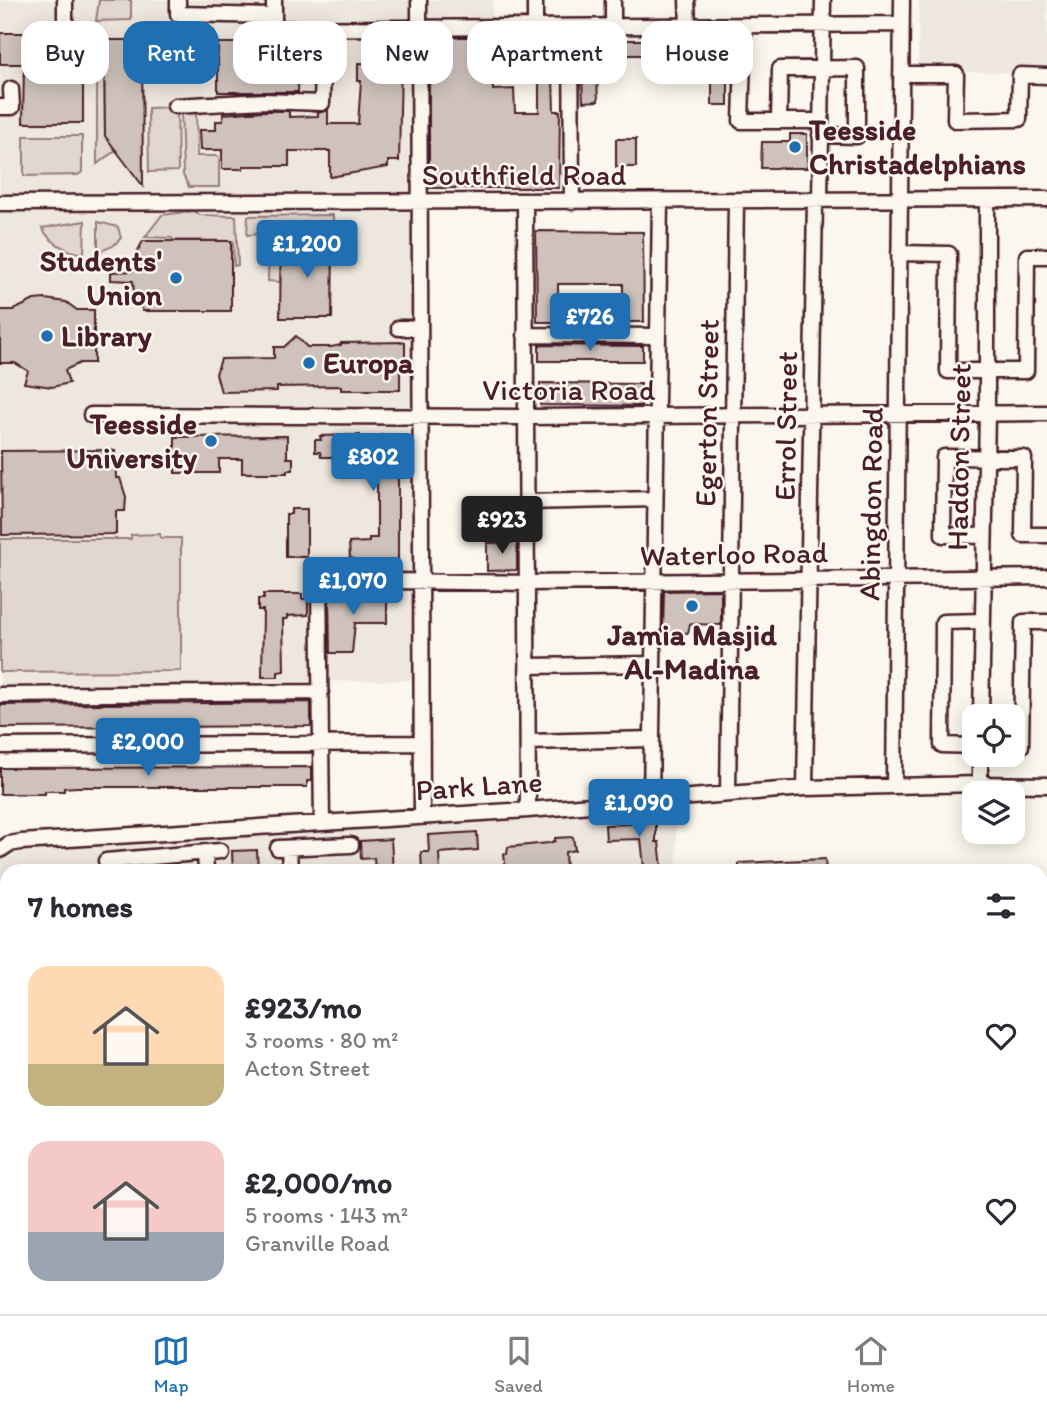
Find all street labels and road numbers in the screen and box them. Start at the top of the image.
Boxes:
street label: Southfield Road [422,156,626,193]
street label: Egerton Street [686,319,727,507]
street label: Errol Street [766,351,805,501]
street label: Haddon Street [938,363,979,551]
street label: Victoria Road [482,371,656,408]
street label: Abingdon Road [850,407,891,601]
street label: Waterloo Road [640,533,829,574]
street label: Park Lane [414,763,544,808]

